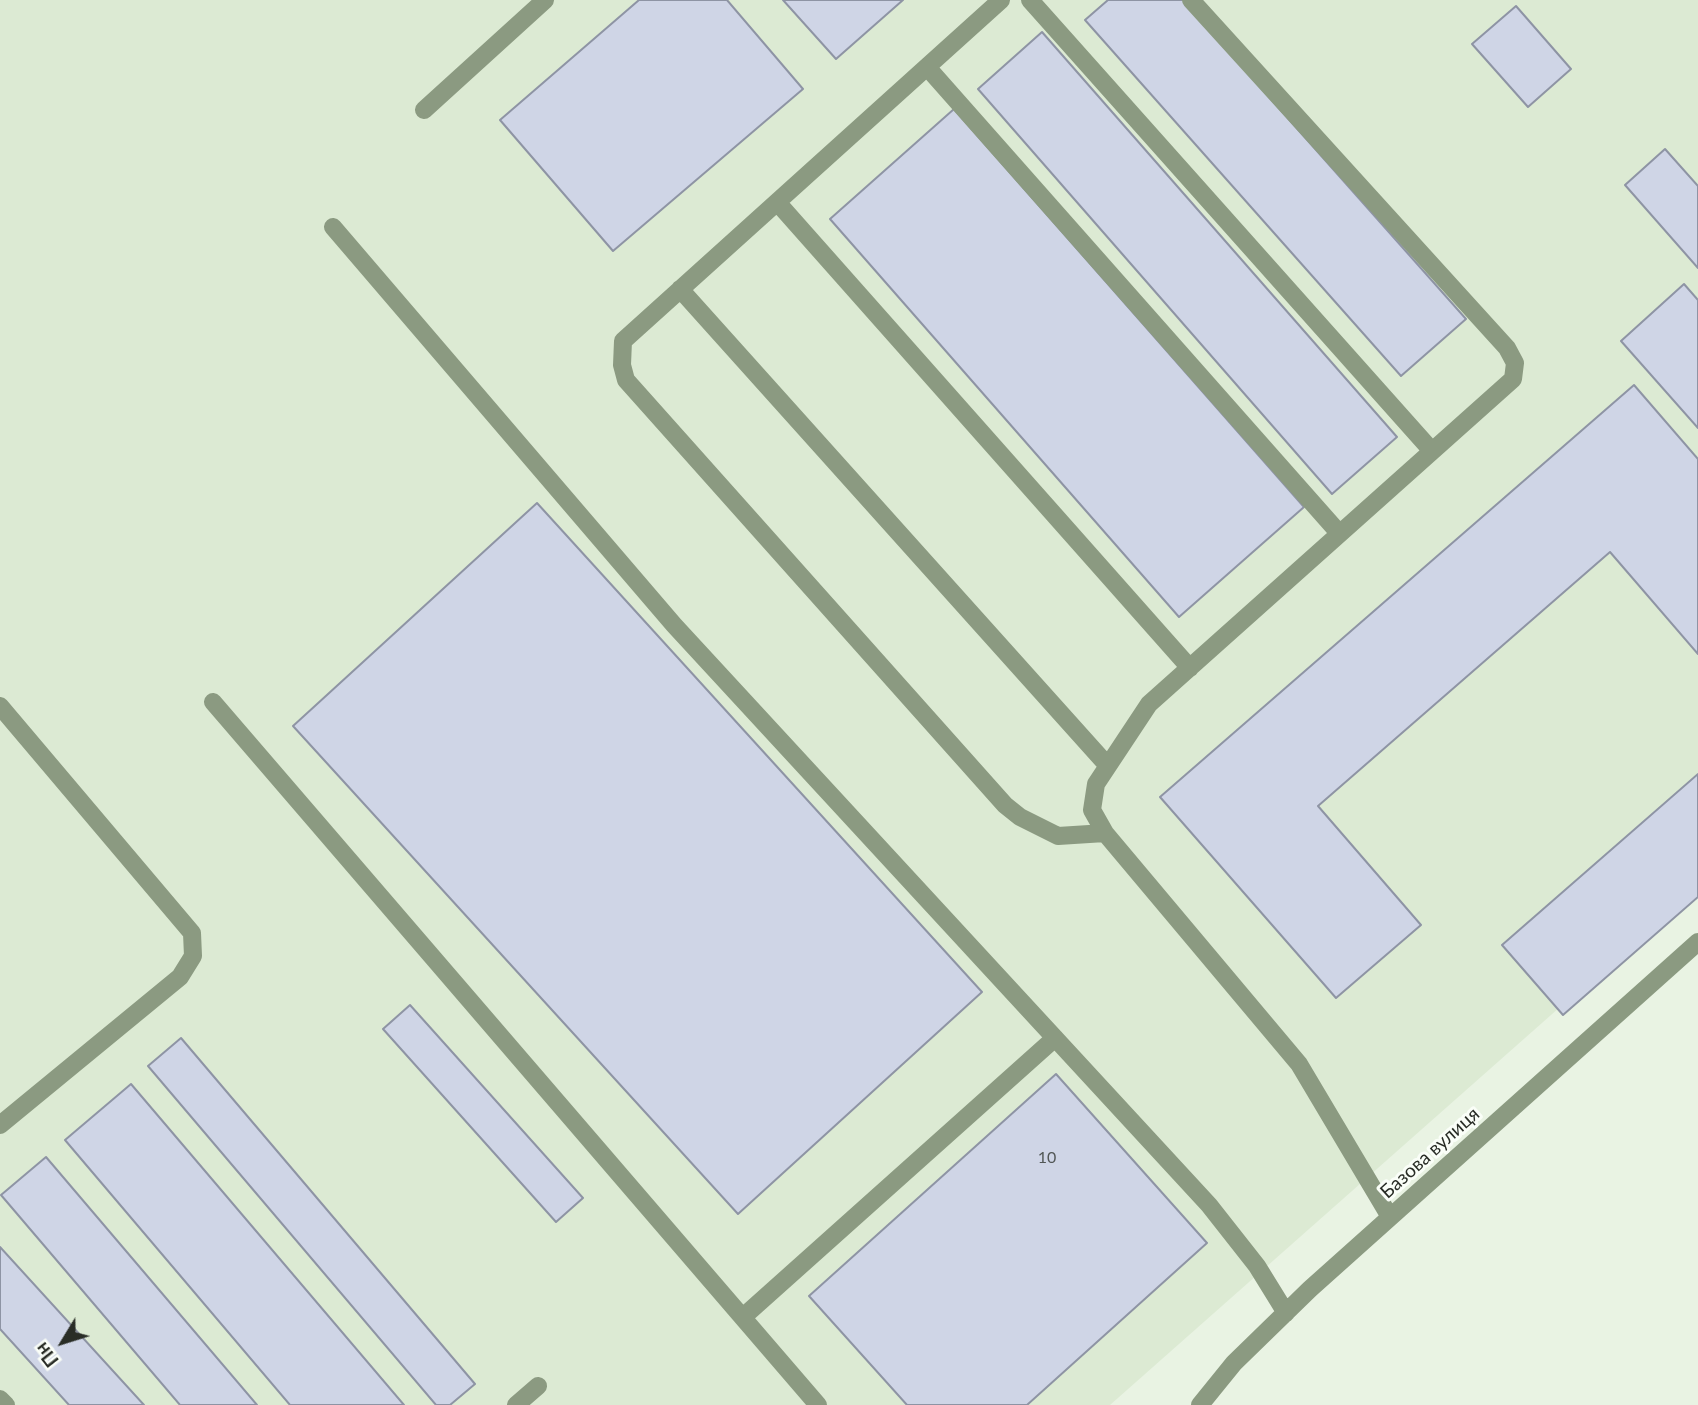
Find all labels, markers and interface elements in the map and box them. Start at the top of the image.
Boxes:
street label: Базова вулиця [1376,1103,1484,1203]
house number: 10 [1038,1148,1056,1168]
north arrow [28,1307,98,1377]
text: Пн [29,1338,63,1372]

